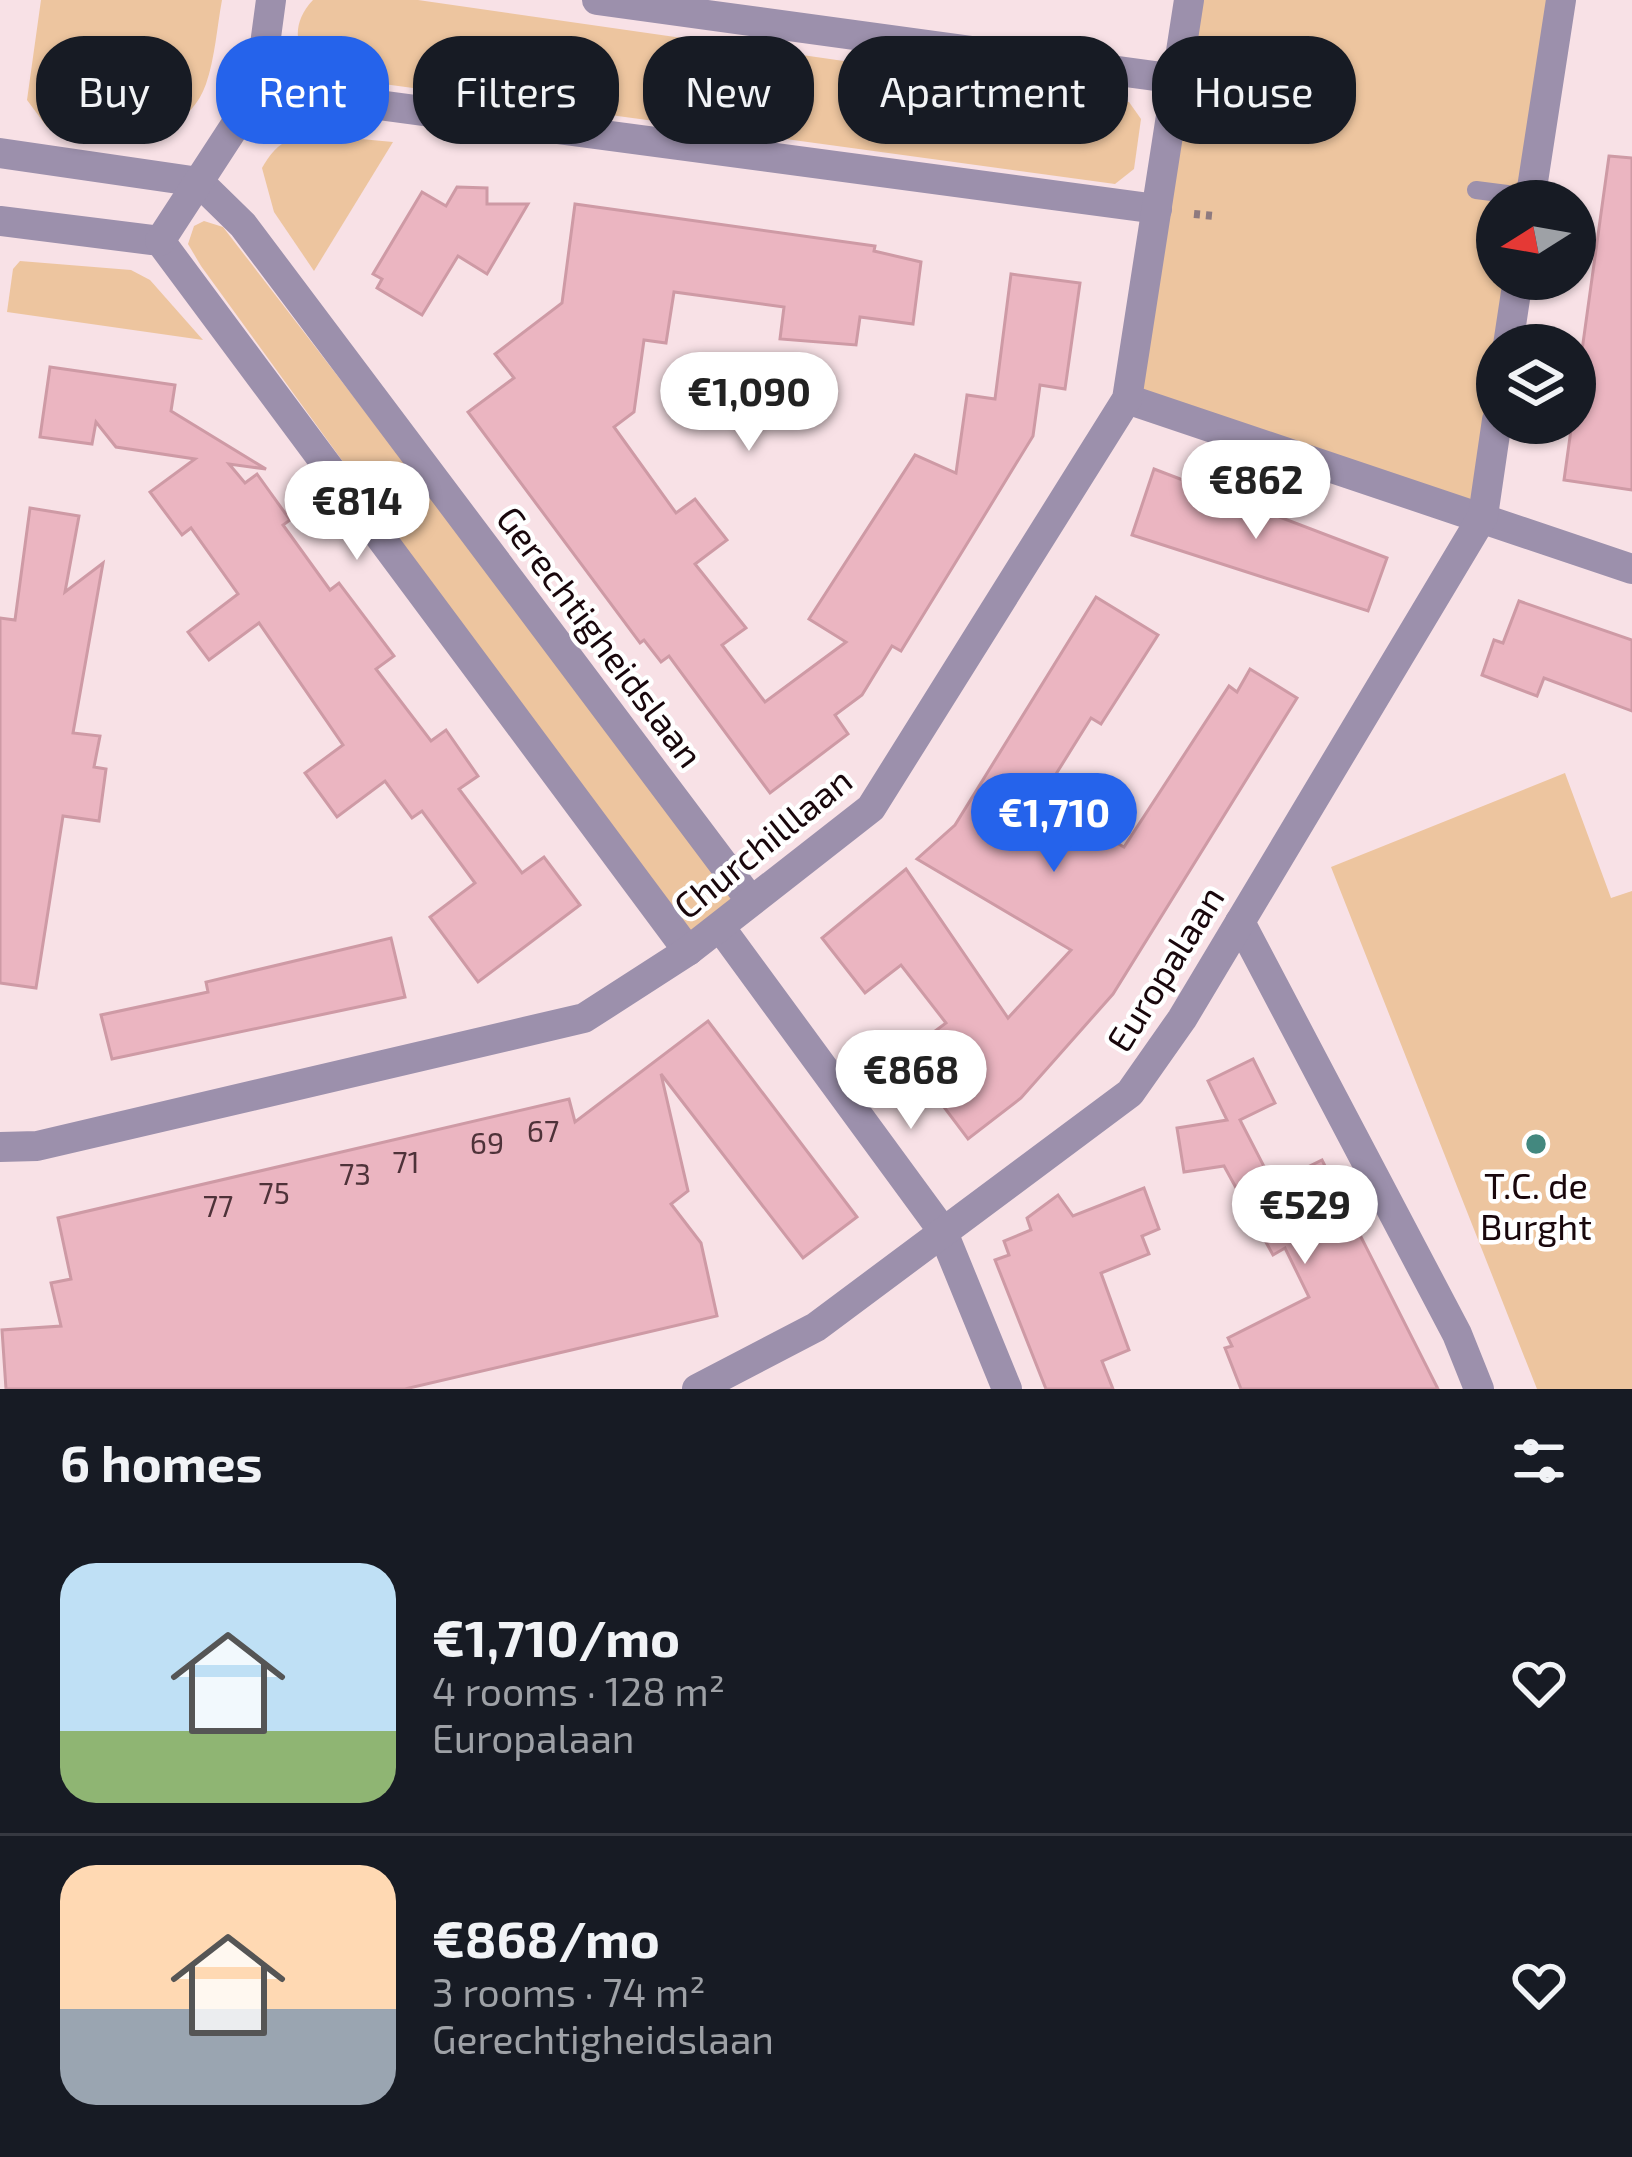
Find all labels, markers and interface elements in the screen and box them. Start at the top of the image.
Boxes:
chip: Buy [36,36,192,144]
chip: Rent [216,36,389,144]
chip: Filters [413,36,619,144]
chip: New [643,36,814,144]
chip: Apartment [838,36,1128,144]
chip: House [1152,36,1356,144]
north arrow [1476,180,1596,300]
map controls [1476,180,1596,444]
button: layers [1476,324,1596,444]
pin: €1,090 [651,352,847,454]
text: €1,090 [687,367,811,414]
pin: €862 [1185,440,1327,542]
text: €862 [1208,455,1304,502]
pin: €814 [286,461,428,563]
text: €814 [311,476,403,523]
street label: Gerechtigheidslaan [489,497,713,775]
street label: Churchilllaan [665,757,859,927]
pin: €1,710 [956,773,1152,875]
text: €1,710 [998,788,1110,835]
street label: Europalaan [1096,877,1232,1059]
pin: €868 [840,1030,982,1132]
text: €868 [863,1045,959,1092]
house number: 67 [527,1112,559,1148]
house number: 69 [470,1124,504,1160]
marker: T.C. de Burght [1523,1131,1549,1157]
house number: 71 [392,1143,420,1179]
house number: 73 [339,1155,371,1191]
place label: T.C. de Burght [1480,1163,1592,1247]
pin: €529 [1234,1165,1376,1267]
house number: 75 [258,1174,290,1210]
text: €529 [1259,1180,1351,1227]
house number: 77 [203,1187,233,1223]
icon: filters [1506,1428,1572,1494]
text: 6 homes [60,1431,263,1492]
text: €1,710/mo [432,1606,680,1667]
icon: home [156,1611,300,1755]
icon: heart [1506,1650,1572,1716]
text: 4 rooms · 128 m² [432,1667,725,1714]
text: Europalaan [432,1714,634,1761]
text: €868/mo [432,1907,660,1968]
icon: home [156,1913,300,2057]
icon: heart [1506,1952,1572,2018]
text: 3 rooms · 74 m² [432,1968,705,2015]
text: Gerechtigheidslaan [432,2015,774,2062]

